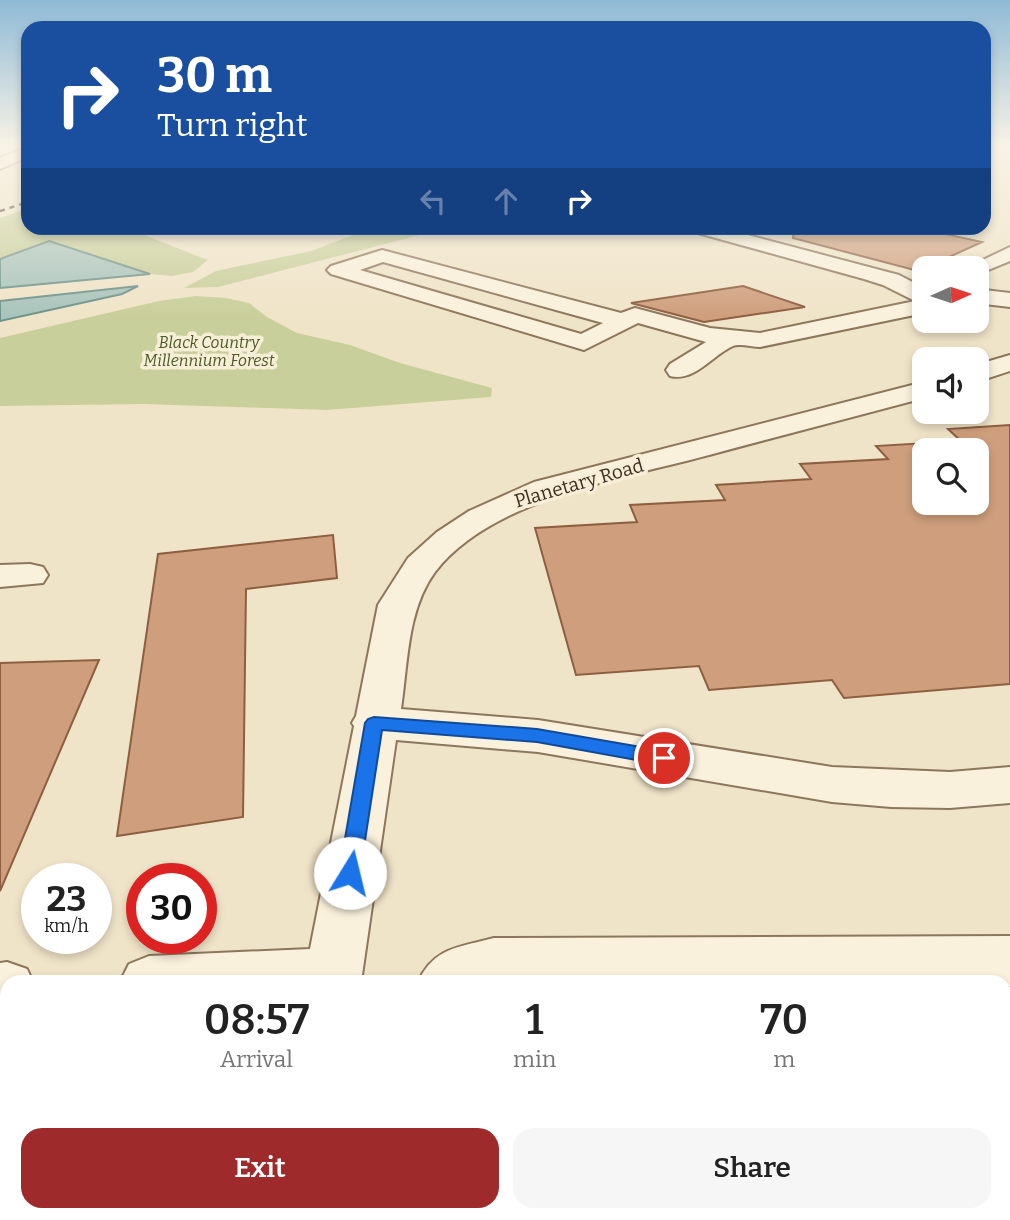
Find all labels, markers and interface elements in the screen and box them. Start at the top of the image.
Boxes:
text: 30 m [157,46,272,105]
icon: right [42,49,133,140]
text: Turn right [157,106,308,144]
icon: left [414,182,452,220]
icon: ahead [487,182,525,220]
icon: right [560,182,598,220]
north arrow [912,256,989,332]
map controls [912,256,989,515]
park label: Black Country Millennium Forest [144,333,275,370]
button: sound [912,347,989,424]
button: search [912,438,989,515]
street label: Planetary Road [512,454,646,512]
pin [634,728,694,788]
icon: arrive [645,739,683,777]
position arrow [313,836,387,910]
speed limit sign: 30 [126,863,217,954]
text: 23 [47,878,86,920]
text: km/h [44,915,89,937]
text: 08:57 [204,995,309,1045]
text: 1 [526,995,544,1045]
text: 70 [760,995,808,1045]
text: Arrival [220,1045,293,1073]
text: min [513,1045,556,1073]
text: m [773,1045,795,1073]
button: Exit [21,1128,499,1208]
button: Share [513,1128,991,1208]

